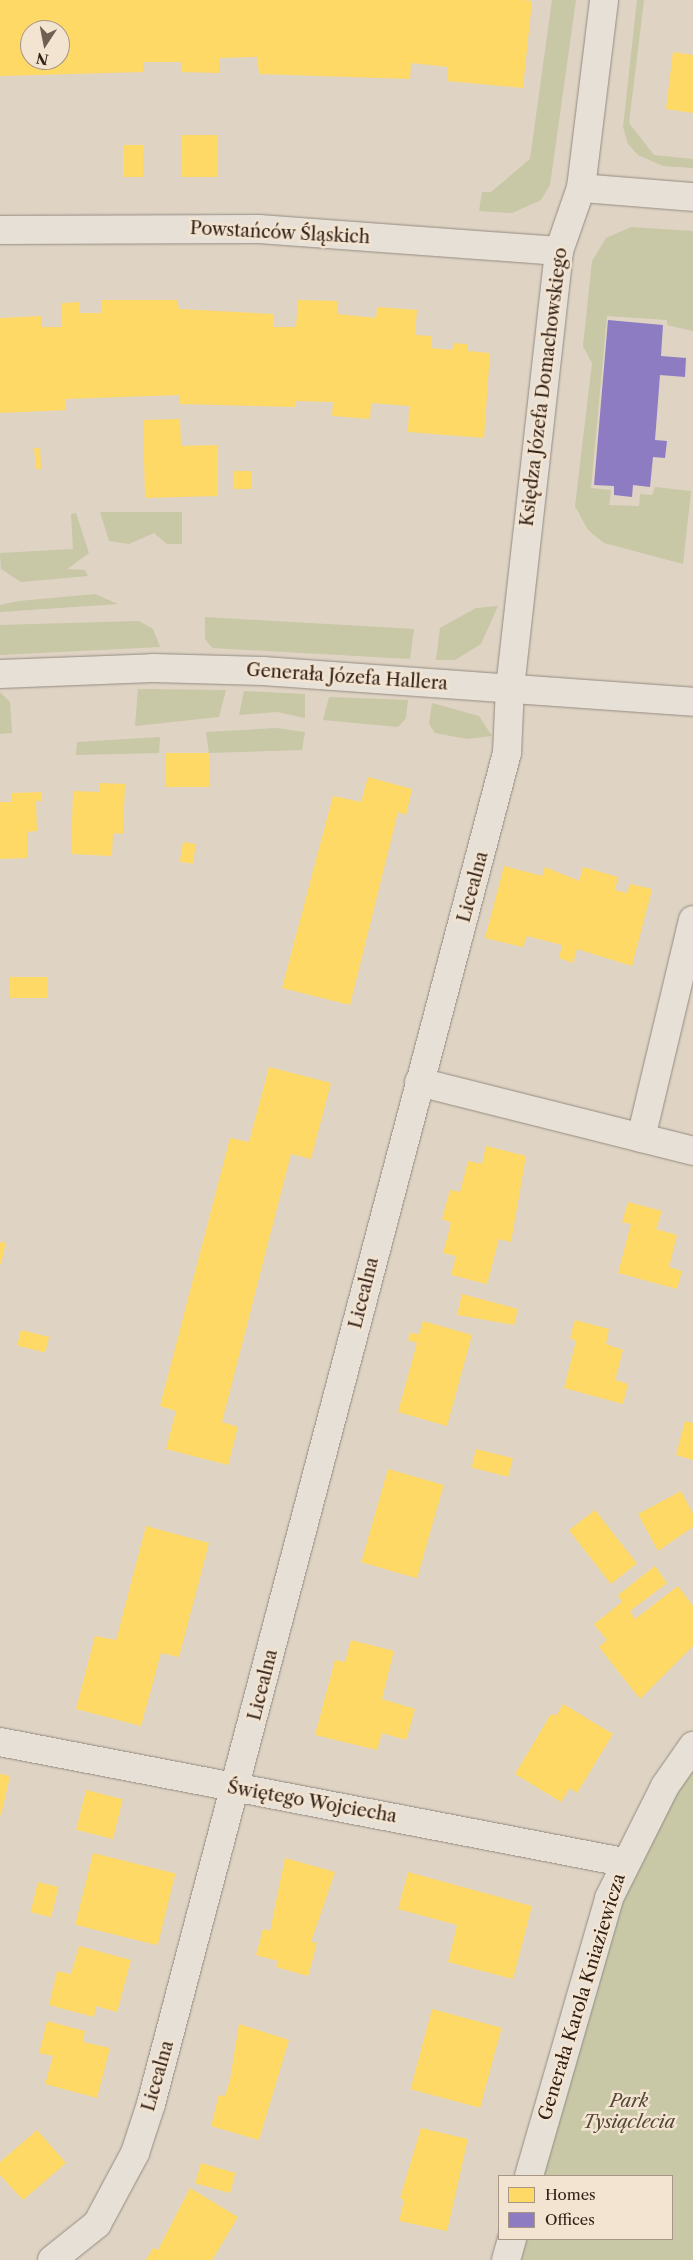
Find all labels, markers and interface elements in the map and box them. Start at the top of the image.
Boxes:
north arrow [20,20,70,70]
text: N [35,49,50,69]
street label: Powstańców Śląskich [189,217,371,249]
street label: Księdza Józefa Domachowskiego [516,246,572,528]
street label: Generała Józefa Hallera [245,659,449,695]
street label: Licealna [453,849,493,925]
street label: Licealna [345,1255,383,1331]
street label: Licealna [244,1647,282,1723]
street label: Świętego Wojciecha [225,1776,399,1828]
street label: Generała Karola Kniaziewicza [534,1871,630,2123]
street label: Licealna [138,2038,178,2114]
park label: Park Tysiąclecia [583,2091,675,2134]
legend [498,2175,673,2240]
text: Homes [545,2185,596,2204]
text: Offices [545,2210,595,2229]

